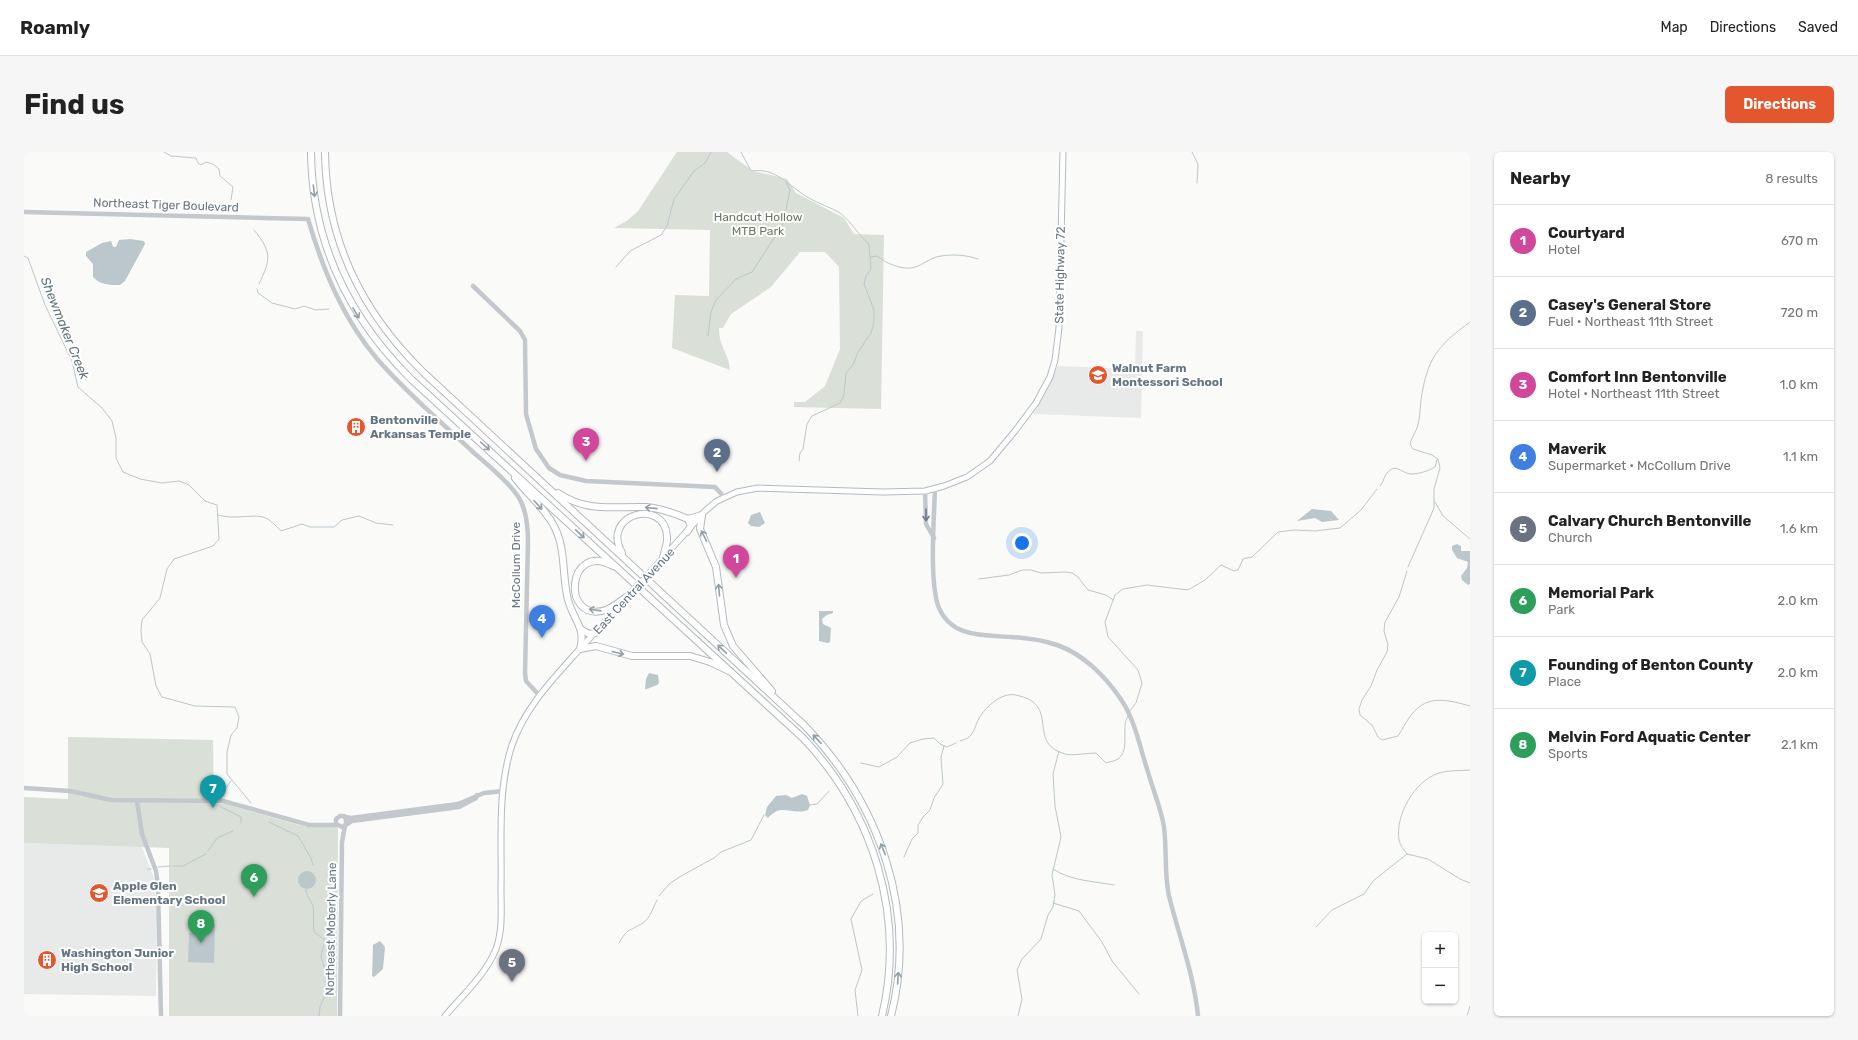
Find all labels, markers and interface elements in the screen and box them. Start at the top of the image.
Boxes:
text: Roamly [20,16,90,39]
text: Map [1661,19,1688,36]
text: Directions [1710,19,1776,36]
text: Saved [1798,19,1838,36]
button: Directions [1725,86,1834,123]
text: Find us [24,88,124,121]
text: Nearby [1510,168,1571,188]
text: 8 results [1765,171,1818,186]
one-way arrow [310,184,318,197]
street label: Northeast Tiger Boulevard [93,195,239,215]
park label: Handcut Hollow MTB Park [714,210,803,238]
text: Courtyard [1548,224,1625,242]
street label: State Highway 72 [1052,226,1068,324]
text: 1 [1520,233,1526,248]
text: 670 m [1781,233,1818,248]
text: Hotel [1548,242,1580,257]
water label: Shewmaker Creek [38,275,92,382]
text: Casey's General Store [1548,296,1711,314]
text: 2 [1519,305,1527,320]
text: 720 m [1781,305,1818,320]
one-way arrow [353,307,361,319]
text: Fuel · Northeast 11th Street [1548,314,1713,329]
place label: Walnut Farm Montessori School [1112,361,1223,389]
school or university icon: Walnut Farm Montessori School [1087,364,1109,386]
text: Comfort Inn Bentonville [1548,368,1727,386]
text: 3 [1519,377,1527,392]
text: 1.0 km [1780,377,1818,392]
text: Hotel · Northeast 11th Street [1548,386,1720,401]
place label: Bentonville Arkansas Temple [370,413,471,441]
building icon: Bentonville Arkansas Temple [345,416,367,438]
pin: 3 [573,428,599,461]
pin: 2 [704,439,730,472]
text: Maverik [1548,440,1606,458]
one-way arrow [480,441,490,451]
text: 4 [1519,449,1527,464]
text: 1.1 km [1783,449,1818,464]
text: Supermarket · McCollum Drive [1548,458,1731,473]
one-way arrow [533,499,542,509]
one-way arrow [645,504,658,512]
one-way arrow [922,508,930,521]
text: Calvary Church Bentonville [1548,512,1751,530]
street label: McCollum Drive [509,521,523,608]
text: 5 [1519,521,1527,536]
text: 1.6 km [1780,521,1818,536]
one-way arrow [575,529,585,538]
text: Church [1548,530,1592,545]
one-way arrow [700,531,707,543]
your location [1012,533,1032,553]
street label: East Central Avenue [590,545,678,637]
pin: 1 [723,545,749,578]
one-way arrow [716,584,723,597]
text: Memorial Park [1548,584,1654,602]
text: 6 [1519,593,1527,608]
text: 2.0 km [1778,593,1818,608]
text: Park [1548,602,1575,617]
pin: 4 [529,605,555,638]
one-way arrow [589,606,602,614]
one-way arrow [718,645,728,654]
one-way arrow [611,650,624,657]
text: Founding of Benton County [1548,656,1753,674]
text: 7 [1519,665,1527,680]
text: 2.0 km [1778,665,1818,680]
text: Place [1548,674,1581,689]
text: Melvin Ford Aquatic Center [1548,728,1751,746]
one-way arrow [812,734,821,744]
text: 8 [1519,737,1527,752]
text: 2.1 km [1781,737,1818,752]
text: Sports [1548,746,1588,761]
pin: 7 [200,775,226,808]
one-way arrow [879,844,887,856]
street label: Northeast Moberly Lane [323,862,339,996]
pin: 6 [241,864,267,897]
place label: Apple Glen Elementary School [113,879,225,907]
school or university icon: Apple Glen Elementary School [88,882,110,904]
pin: 8 [188,910,214,943]
map controls [1422,932,1458,1004]
button: + [1422,932,1458,968]
place label: Washington Junior High School [61,946,174,974]
building icon: Washington Junior High School [36,949,58,971]
pin: 5 [499,949,525,982]
button: − [1422,968,1458,1004]
one-way arrow [894,972,901,985]

